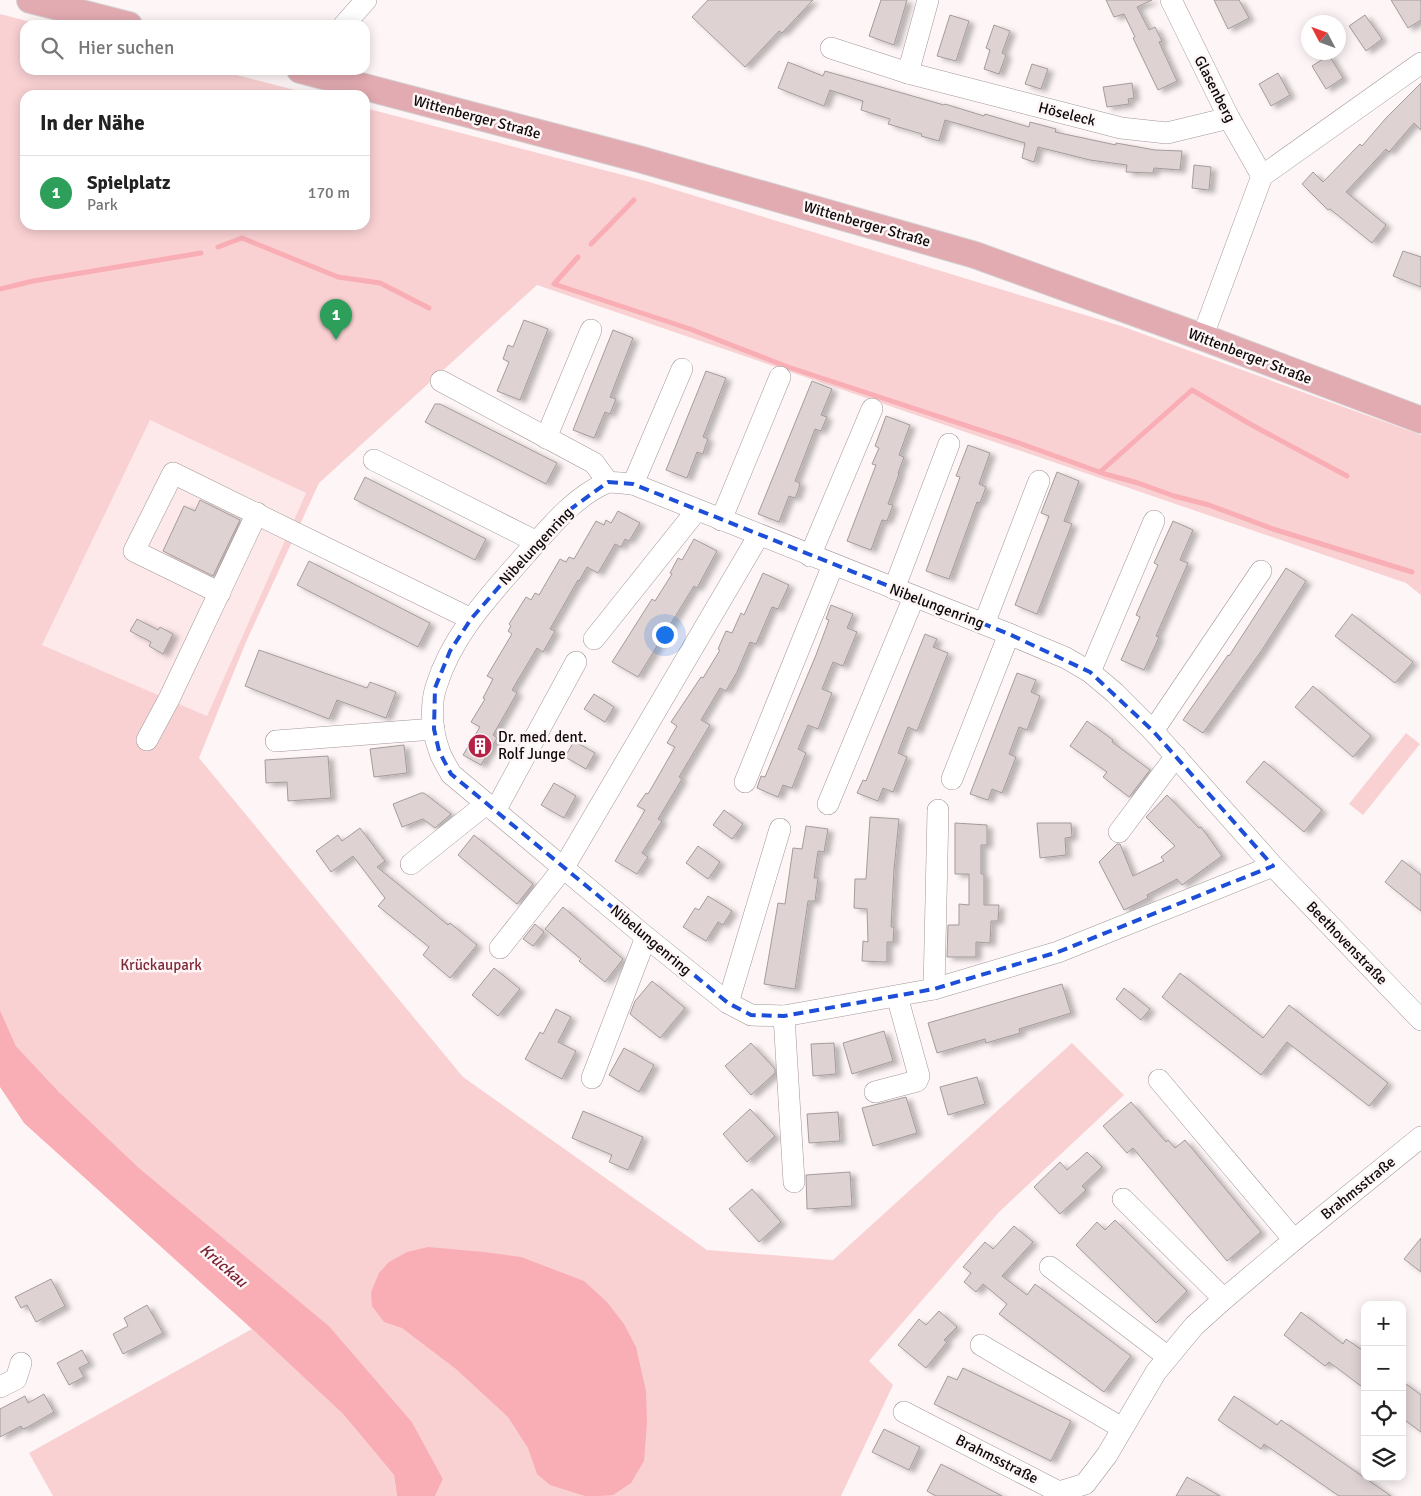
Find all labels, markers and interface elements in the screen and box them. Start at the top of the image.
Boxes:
north arrow [1301,15,1346,60]
search box [20,20,370,75]
icon: search [38,34,66,62]
text: Hier suchen [78,36,174,60]
street label: Glasenberg [1190,53,1240,126]
street label: Wittenberger Straße [411,91,543,143]
street label: Höseleck [1037,98,1098,130]
text: In der Nähe [40,110,145,136]
text: Spielplatz [87,171,171,195]
text: 1 [52,183,60,203]
text: 170 m [308,183,350,203]
text: Park [87,195,118,215]
street label: Wittenberger Straße [801,197,933,251]
pin: 1 [320,299,352,340]
street label: Wittenberger Straße [1185,324,1315,388]
street label: Nibelungenring [495,503,577,589]
street label: Nibelungenring [887,580,987,632]
your location [652,622,678,648]
place label: Dr. med. dent. Rolf Junge [498,728,587,763]
building icon: Dr. med. dent. Rolf Junge [467,733,493,759]
street label: Beethovenstraße [1303,897,1391,989]
street label: Nibelungenring [607,901,695,979]
park label: Krückaupark [120,956,202,974]
street label: Brahmsstraße [1317,1153,1399,1223]
water label: Krückau [195,1240,252,1293]
map controls [1361,1301,1406,1481]
button: + [1361,1301,1406,1346]
button: − [1361,1346,1406,1391]
button: locate [1361,1391,1406,1436]
street label: Brahmsstraße [953,1430,1041,1488]
button: layers [1361,1436,1406,1481]

